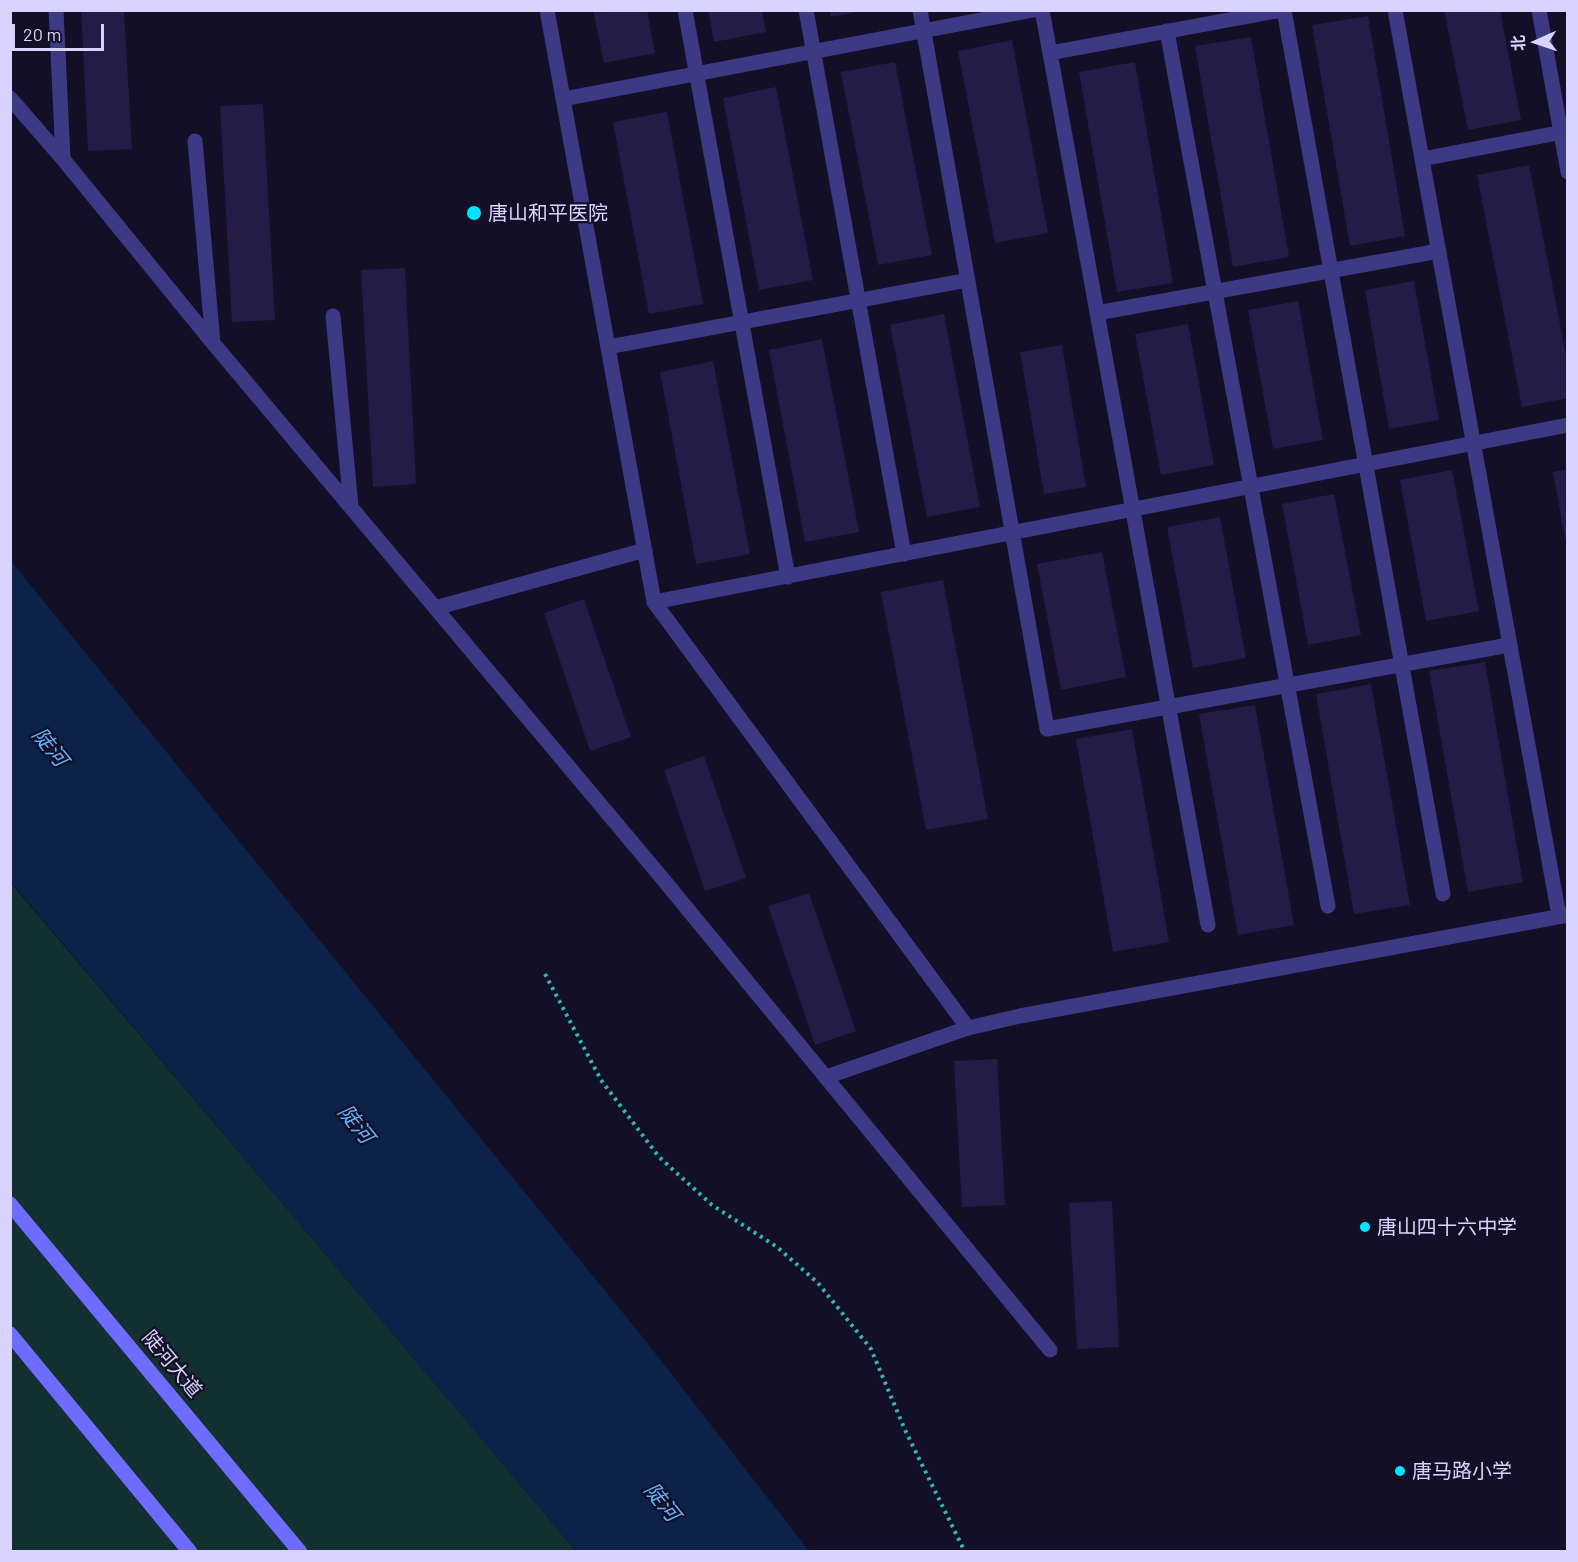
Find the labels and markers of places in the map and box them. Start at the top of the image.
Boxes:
place label: 唐山和平医院 [488,201,608,225]
marker: 唐山和平医院 [465,204,483,222]
place label: 唐山四十六中学 [1377,1215,1517,1239]
marker: 唐山四十六中学 [1358,1220,1372,1234]
place label: 唐马路小学 [1412,1459,1512,1483]
marker: 唐马路小学 [1393,1464,1407,1478]

